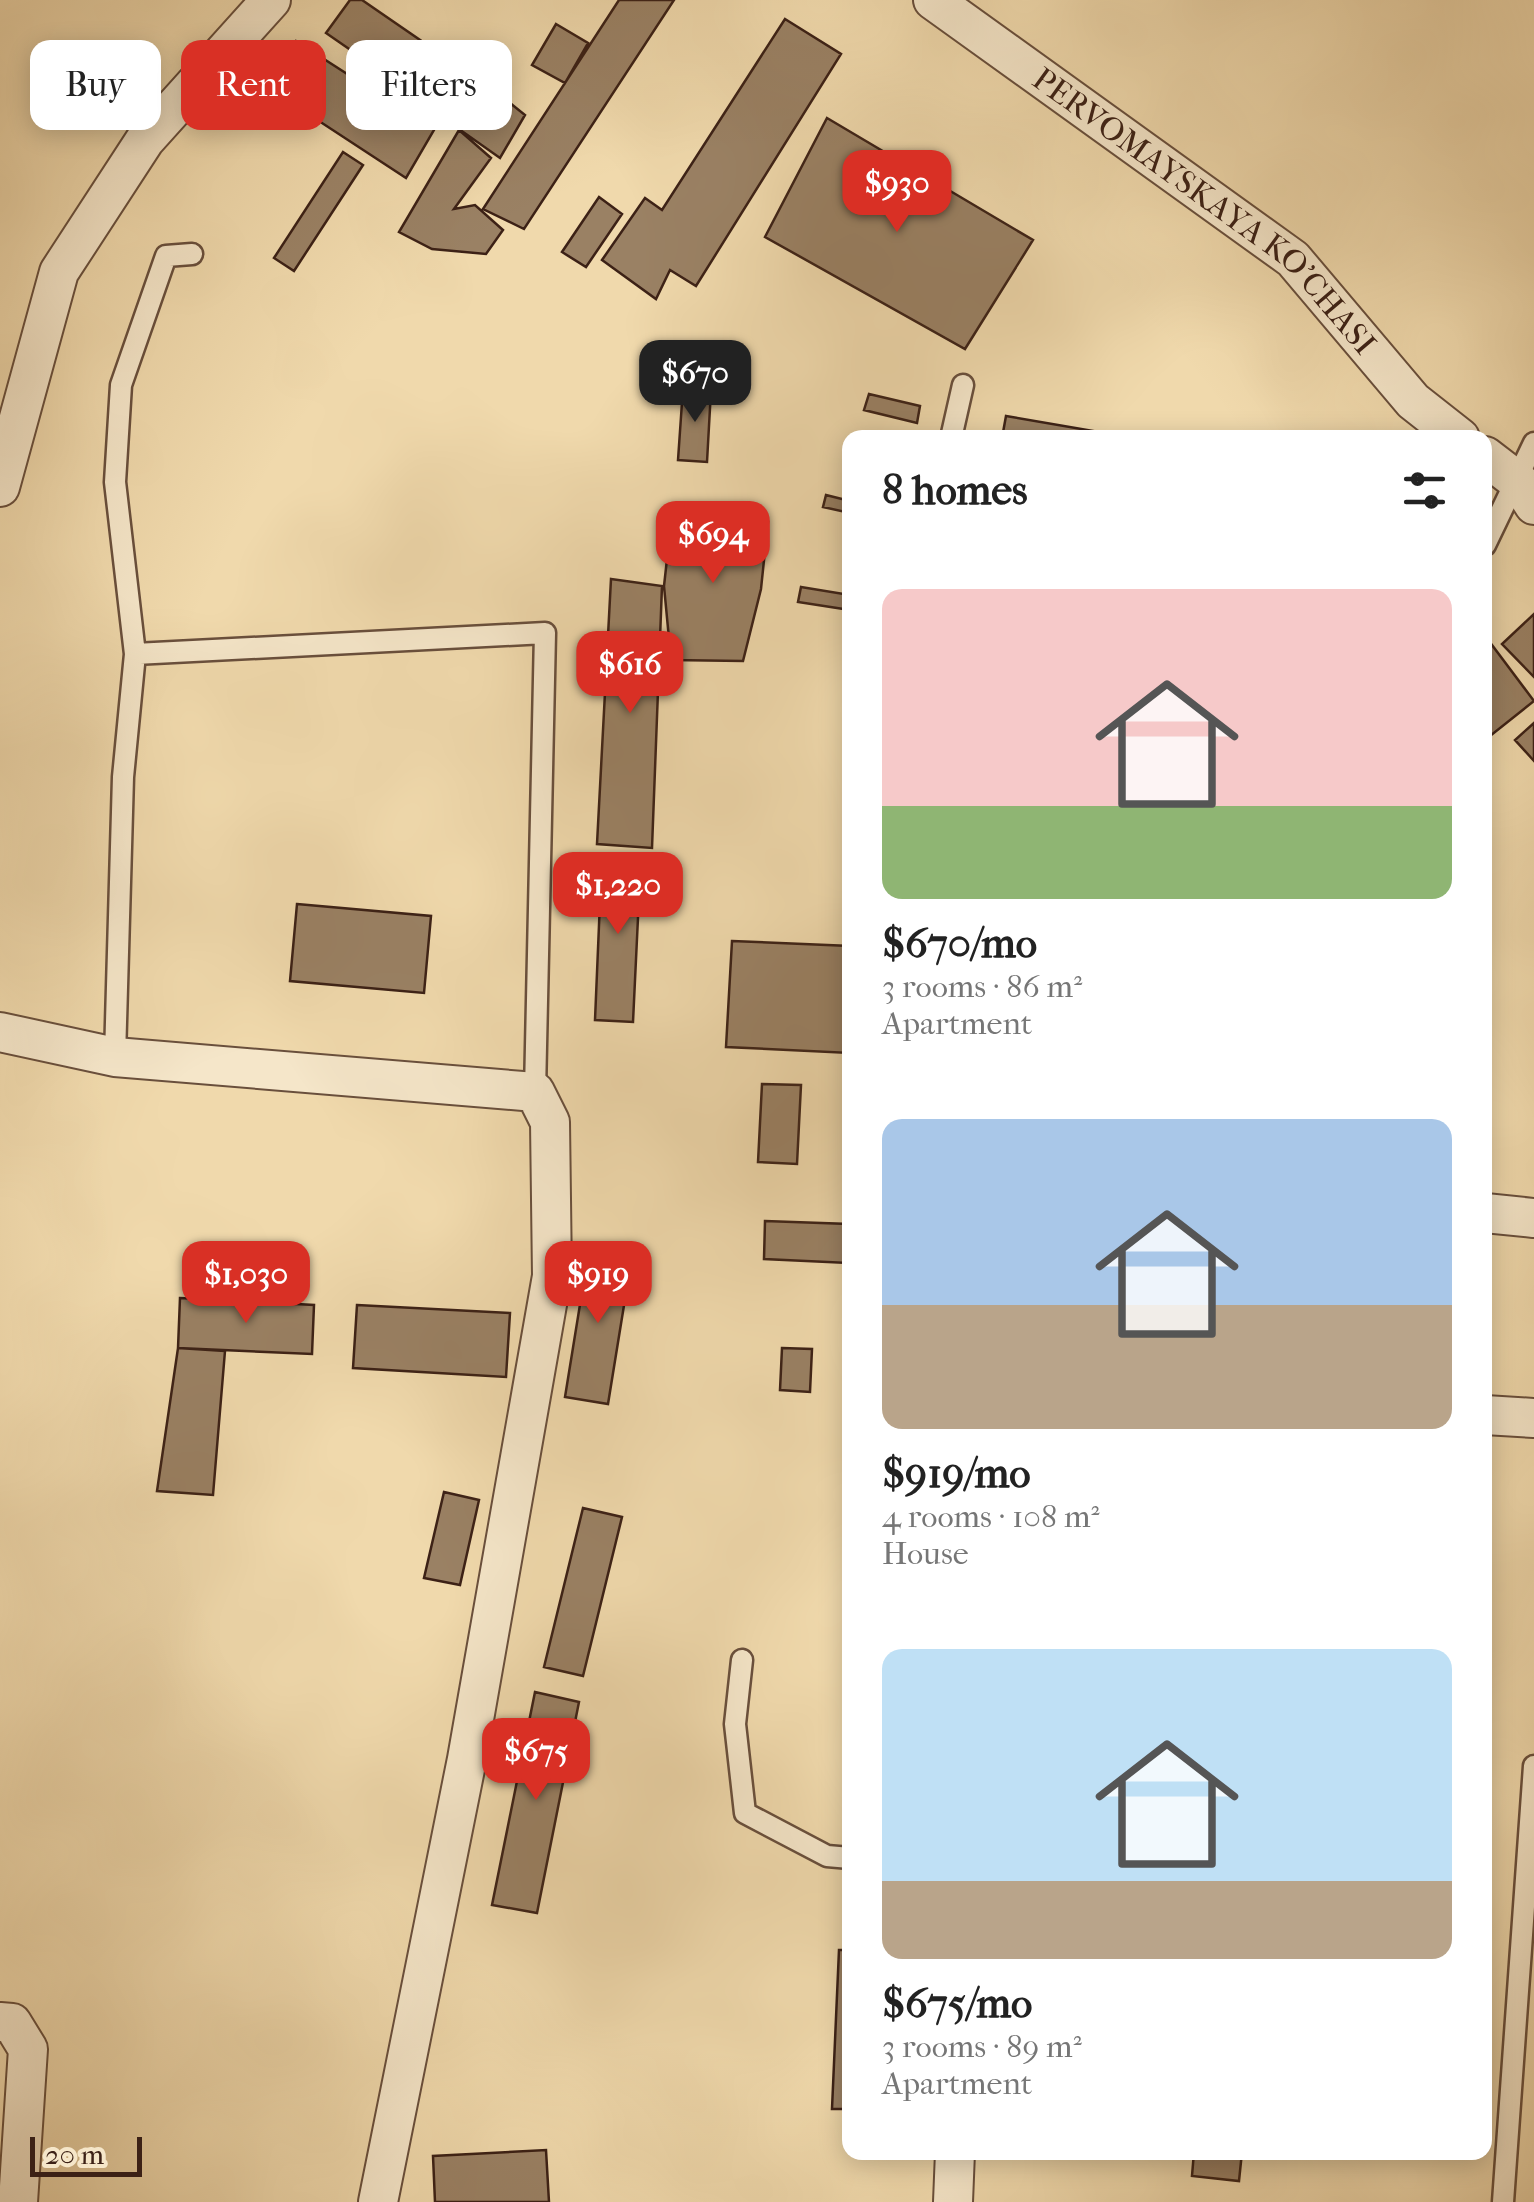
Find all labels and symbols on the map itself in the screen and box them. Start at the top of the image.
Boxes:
street label: PERVOMAYSKAYA KO'CHASI [1026,60,1384,362]
pin: $930 [838,150,956,235]
pin: $670 [636,340,754,425]
pin: $694 [654,501,772,586]
pin: $616 [571,631,689,716]
pin: $1,220 [537,852,699,937]
pin: $1,030 [165,1241,327,1326]
pin: $919 [539,1241,657,1326]
pin: $675 [477,1718,595,1803]
scale bar [30,2132,142,2176]

